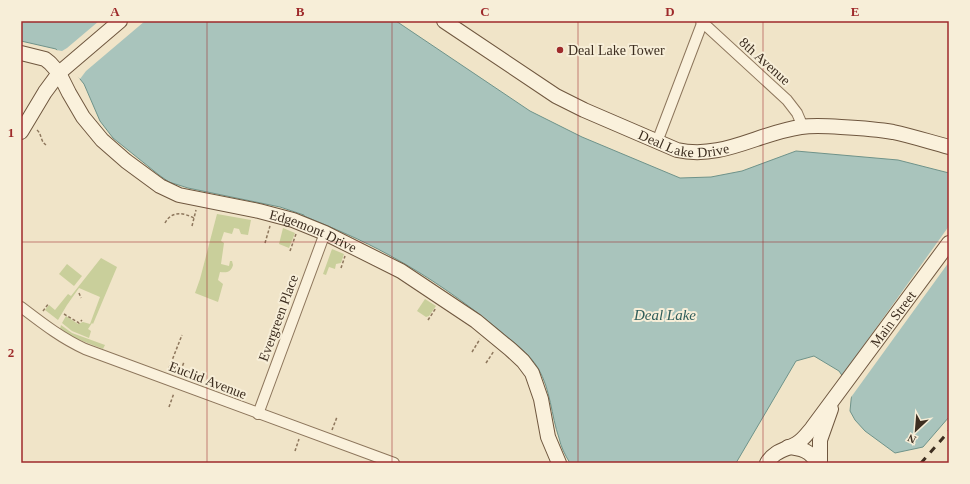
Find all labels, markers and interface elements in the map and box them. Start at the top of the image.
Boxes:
text: A [110,4,120,19]
text: B [296,4,305,19]
text: C [480,4,490,19]
text: D [665,4,675,19]
text: E [851,4,859,19]
street label: 8th Avenue [736,35,793,88]
place label: Deal Lake Tower [568,43,665,58]
marker: Deal Lake Tower [555,45,565,55]
text: 1 [8,125,14,140]
street label: Deal Lake Drive [636,127,731,160]
street label: Edgemont Drive [268,207,359,256]
street label: Evergreen Place [256,273,301,364]
street label: Main Street [868,288,919,350]
water label: Deal Lake [633,307,696,323]
text: 2 [8,345,14,360]
street label: Euclid Avenue [167,359,249,402]
north arrow [896,410,936,450]
text: N [905,432,918,446]

